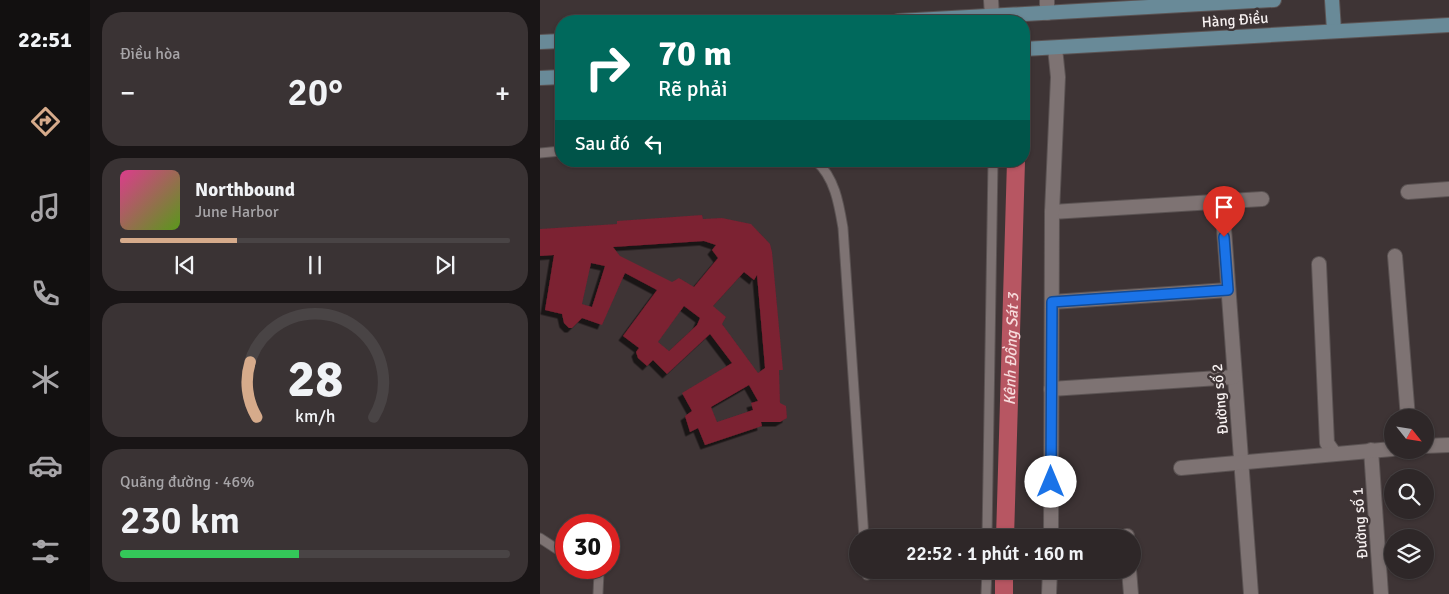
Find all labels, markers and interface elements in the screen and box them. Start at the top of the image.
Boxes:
street label: Hàng Điều [1201,9,1269,31]
text: 22:51 [18,26,72,53]
text: 70 m [658,32,732,75]
icon: right [575,35,640,100]
text: Điều hòa [120,44,180,64]
text: 20° [287,69,343,116]
text: Rẽ phải [658,75,728,102]
text: − [120,76,135,110]
text: + [495,76,510,110]
icon: directions [28,104,63,139]
icon: left [640,130,668,158]
text: Sau đó [575,132,630,156]
text: Northbound [195,178,295,202]
pin [1203,186,1245,237]
icon: music [28,190,63,225]
icon: arrive [1210,193,1238,221]
text: June Harbor [195,202,279,222]
icon: previous [171,251,199,279]
icon: pause [301,251,329,279]
icon: next [431,251,459,279]
icon: phone [28,276,63,311]
water label: Kênh Đồng Sát 3 [1000,291,1023,406]
text: 28 [287,347,343,411]
icon: climate [28,362,63,397]
street label: Đường số 2 [1208,363,1232,435]
text: km/h [295,405,335,427]
north arrow [1384,409,1434,459]
map controls [1384,409,1434,579]
icon: car [28,448,63,483]
position arrow [1024,455,1076,507]
button: search [1384,469,1434,519]
text: Quãng đường · 46% [120,472,255,492]
street label: Đường số 1 [1349,487,1371,559]
text: 230 km [120,497,240,544]
speed limit sign: 30 [555,514,620,579]
button: layers [1384,529,1434,579]
icon: filters [28,534,63,569]
text: 22:52 · 1 phút · 160 m [906,542,1084,566]

